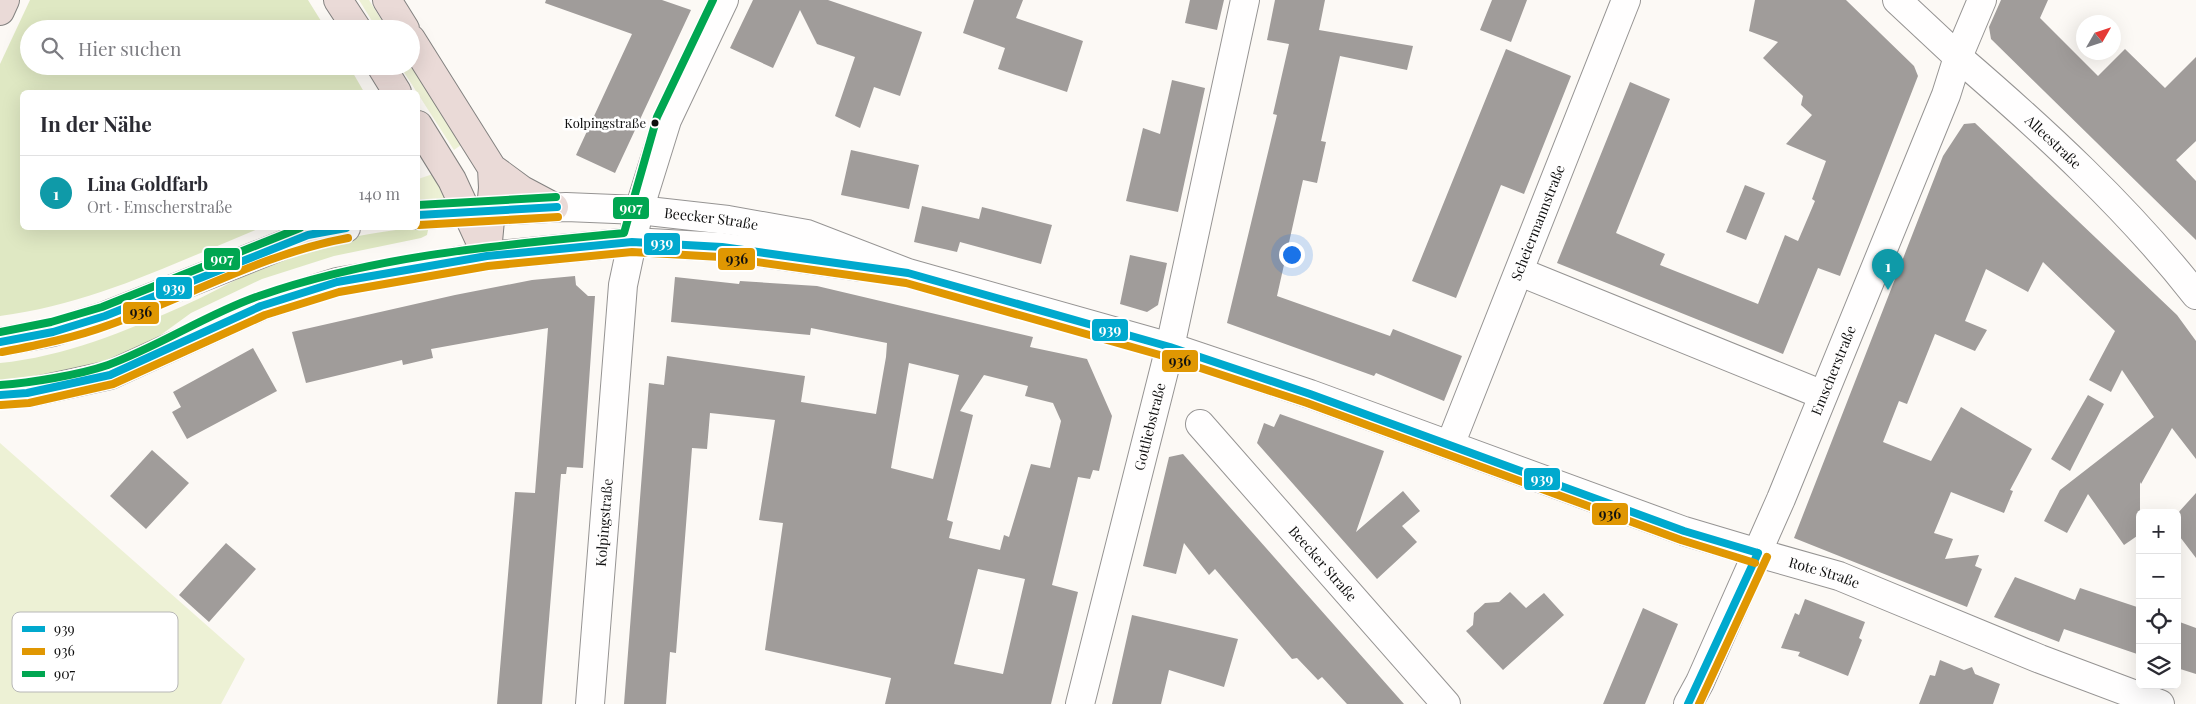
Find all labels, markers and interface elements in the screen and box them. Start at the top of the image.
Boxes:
north arrow [2076,15,2121,60]
search box [20,20,420,75]
icon: search [38,34,66,62]
text: Hier suchen [78,35,181,61]
text: In der Nähe [40,109,152,137]
street label: Alleestraße [2020,110,2086,173]
place label: Kolpingstraße [564,114,646,131]
marker: Kolpingstraße [650,118,660,128]
street label: Scheiermannstraße [1506,162,1569,283]
text: Lina Goldfarb [87,170,208,196]
text: 1 [53,183,59,204]
text: 140 m [358,183,400,204]
text: Ort · Emscherstraße [87,196,232,217]
line badge: 907 [612,196,650,220]
text: 907 [619,198,643,217]
street label: Beecker Straße [663,203,760,234]
line badge: 939 [643,232,681,256]
text: 939 [651,233,673,252]
your location [1279,242,1305,268]
line badge: 907 [203,247,241,271]
line badge: 936 [717,247,756,271]
text: 907 [210,249,234,268]
text: 936 [726,249,748,268]
pin: 1 [1872,249,1904,290]
line badge: 939 [155,276,193,300]
text: 939 [163,278,185,297]
line badge: 936 [122,301,160,325]
text: 936 [130,302,152,321]
line badge: 939 [1091,318,1129,342]
text: 939 [1099,320,1121,339]
street label: Emscherstraße [1806,323,1860,418]
line badge: 936 [1161,349,1199,373]
text: 936 [1169,351,1191,370]
street label: Gottliebstraße [1129,381,1170,472]
line badge: 939 [1523,467,1561,491]
text: 939 [1531,469,1553,488]
street label: Kolpingstraße [591,478,617,567]
line badge: 936 [1591,502,1629,526]
text: 936 [1599,504,1621,523]
map controls [2136,509,2181,689]
button: + [2136,509,2181,554]
street label: Beecker Straße [1285,522,1361,605]
street label: Rote Straße [1787,552,1863,593]
button: − [2136,554,2181,599]
button: locate [2136,599,2181,644]
legend [12,612,178,692]
text: 939 [54,619,75,638]
text: 936 [54,641,75,660]
button: layers [2136,644,2181,689]
text: 907 [54,664,76,683]

